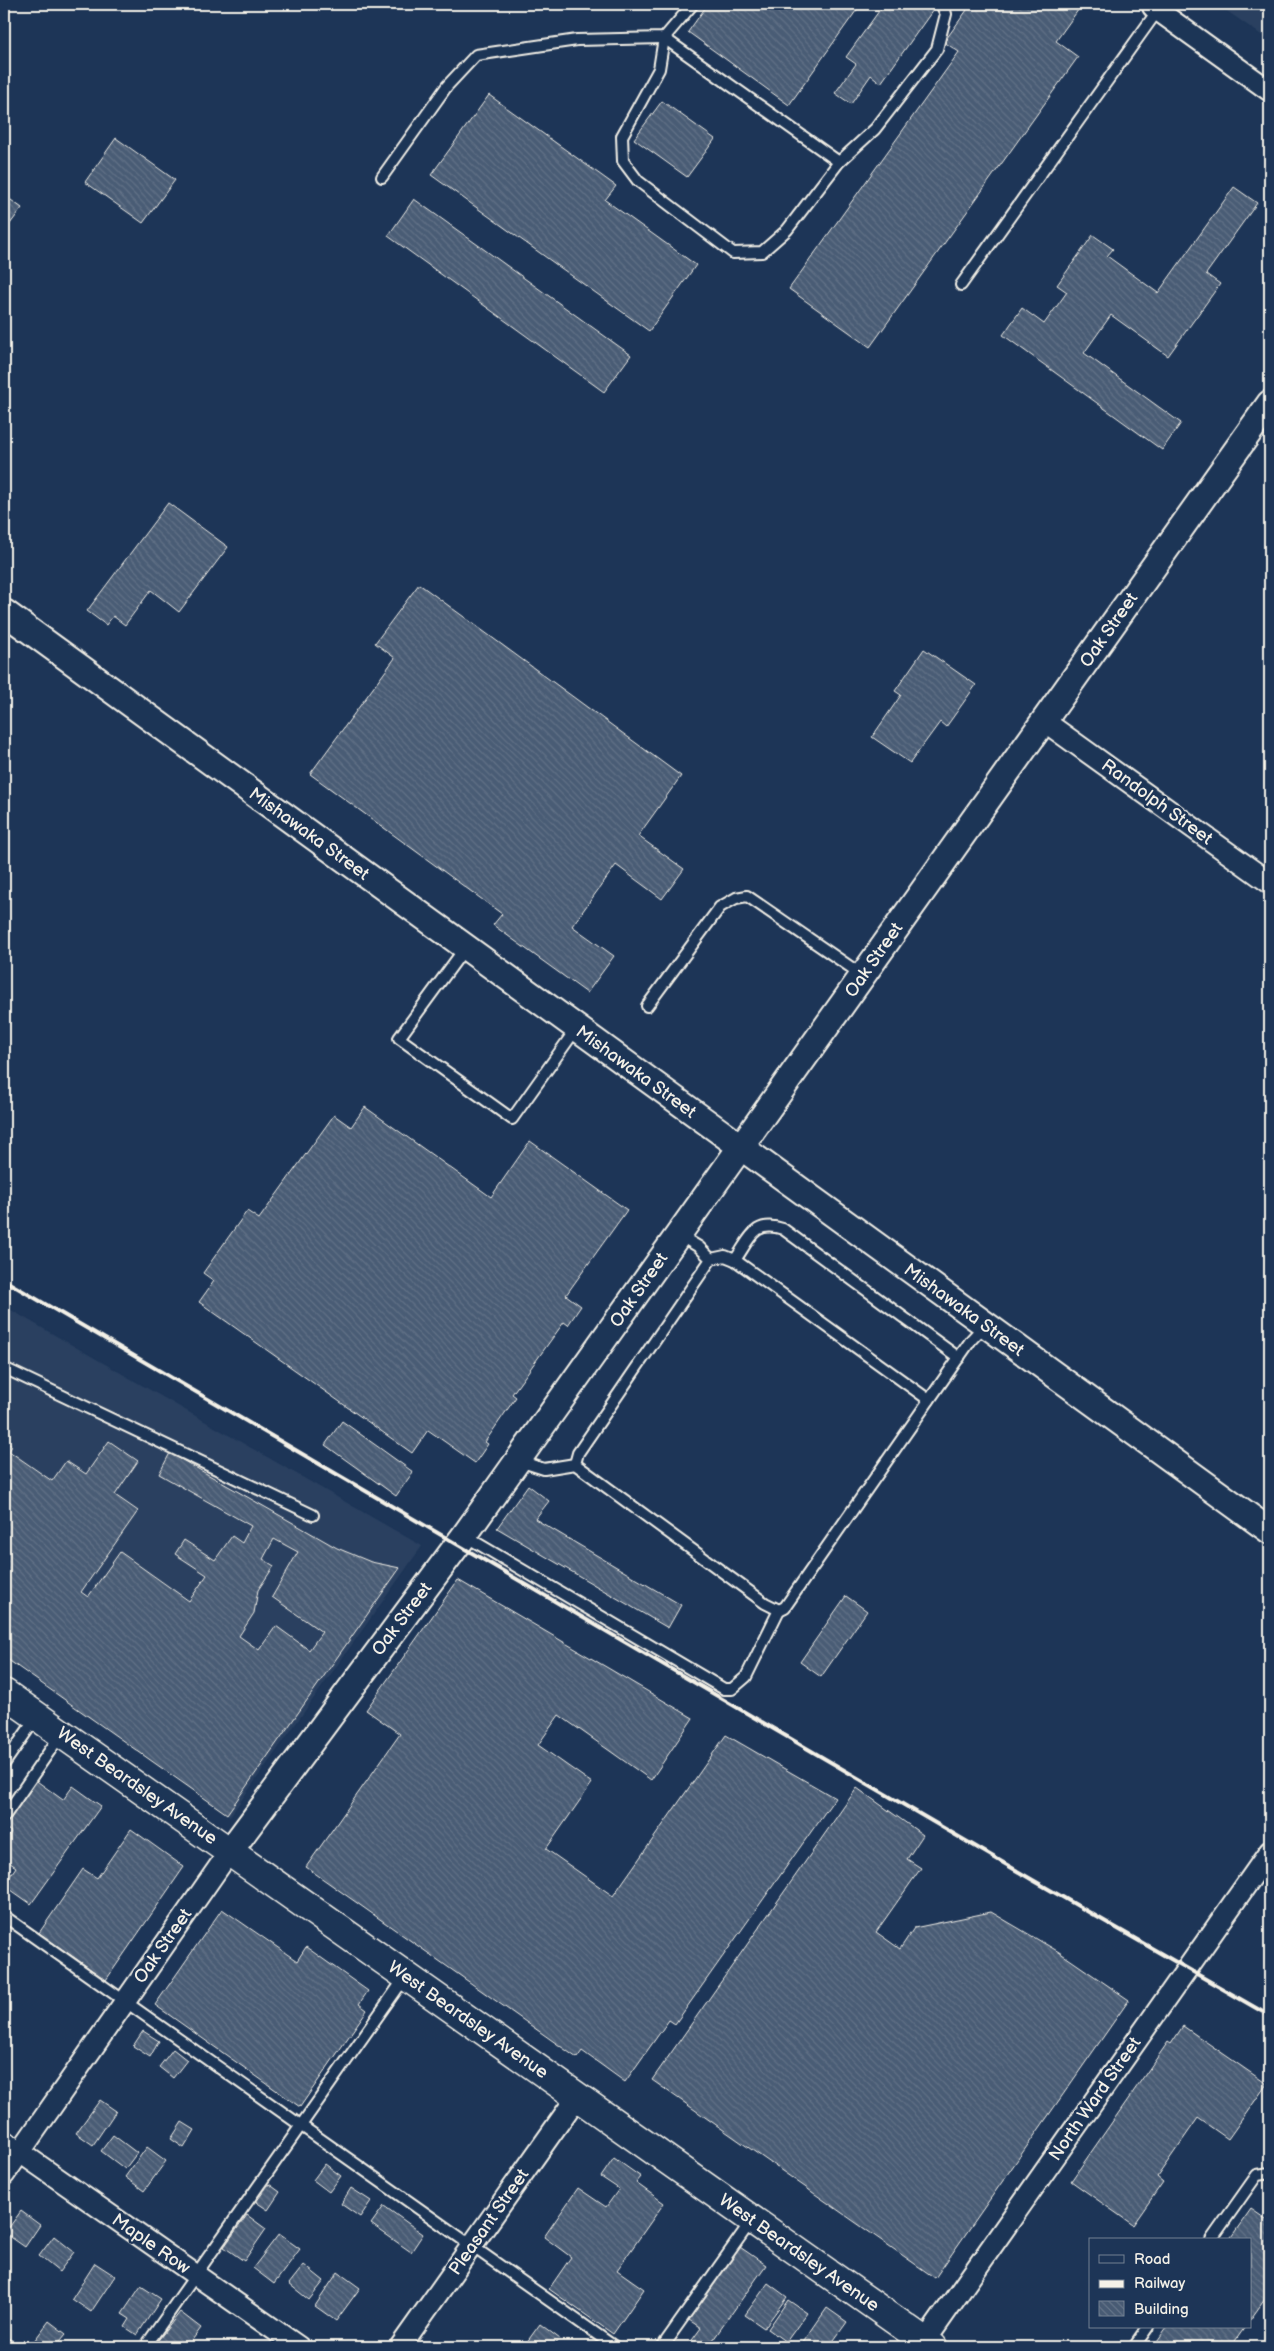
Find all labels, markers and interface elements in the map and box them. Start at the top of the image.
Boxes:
street label: Oak Street [1076,588,1143,671]
street label: Randolph Street [1097,755,1217,850]
street label: Mishawaka Street [245,783,374,885]
street label: Oak Street [841,918,908,1001]
street label: Mishawaka Street [572,1021,701,1123]
street label: Oak Street [606,1248,673,1331]
street label: Mishawaka Street [900,1259,1029,1361]
street label: Oak Street [368,1578,437,1660]
street label: West Beardsley Avenue [53,1723,221,1849]
street label: Oak Street [130,1904,197,1987]
street label: West Beardsley Avenue [384,1957,552,2083]
street label: North Ward Street [1045,2033,1146,2165]
street label: Pleasant Street [445,2164,534,2279]
street label: West Beardsley Avenue [715,2190,883,2316]
street label: Maple Row [108,2209,194,2279]
legend [1089,2238,1252,2328]
text: Road [1134,2250,1170,2269]
text: Railway [1134,2274,1185,2293]
text: Building [1134,2300,1189,2319]

